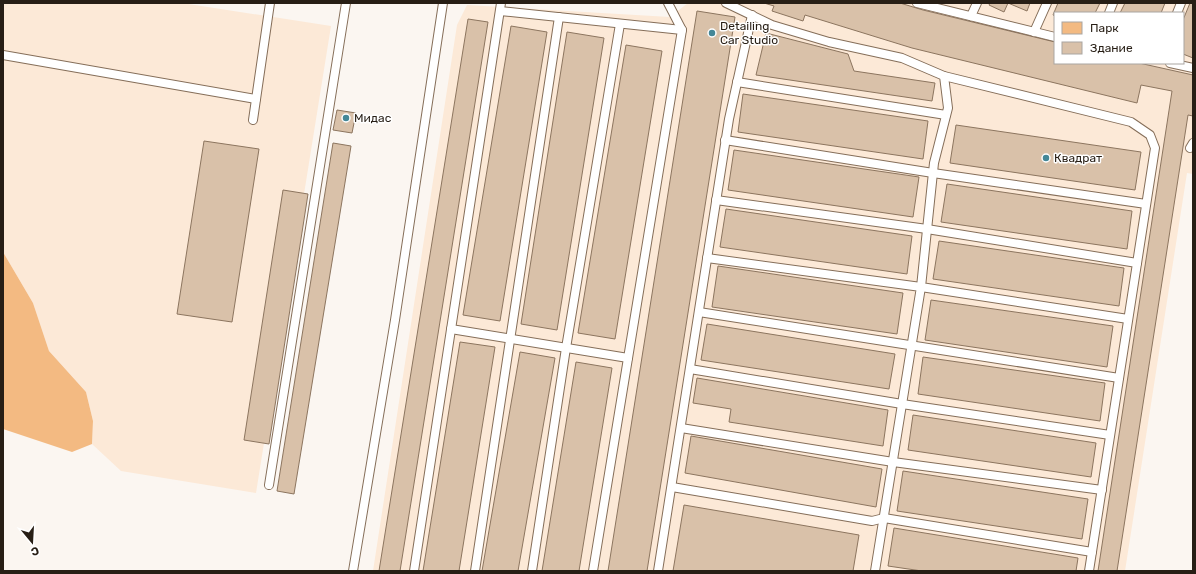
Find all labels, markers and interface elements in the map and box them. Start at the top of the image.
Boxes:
legend [1054,12,1184,64]
place label: Detailing Car Studio [720,19,778,47]
text: Парк [1090,21,1119,35]
marker: Detailing Car Studio [707,28,717,38]
text: Здание [1090,41,1133,55]
place label: Мидас [354,111,392,125]
marker: Мидас [341,113,351,123]
place label: Квадрат [1054,151,1102,165]
marker: Квадрат [1041,153,1051,163]
north arrow [12,522,52,562]
text: С [29,544,41,558]

